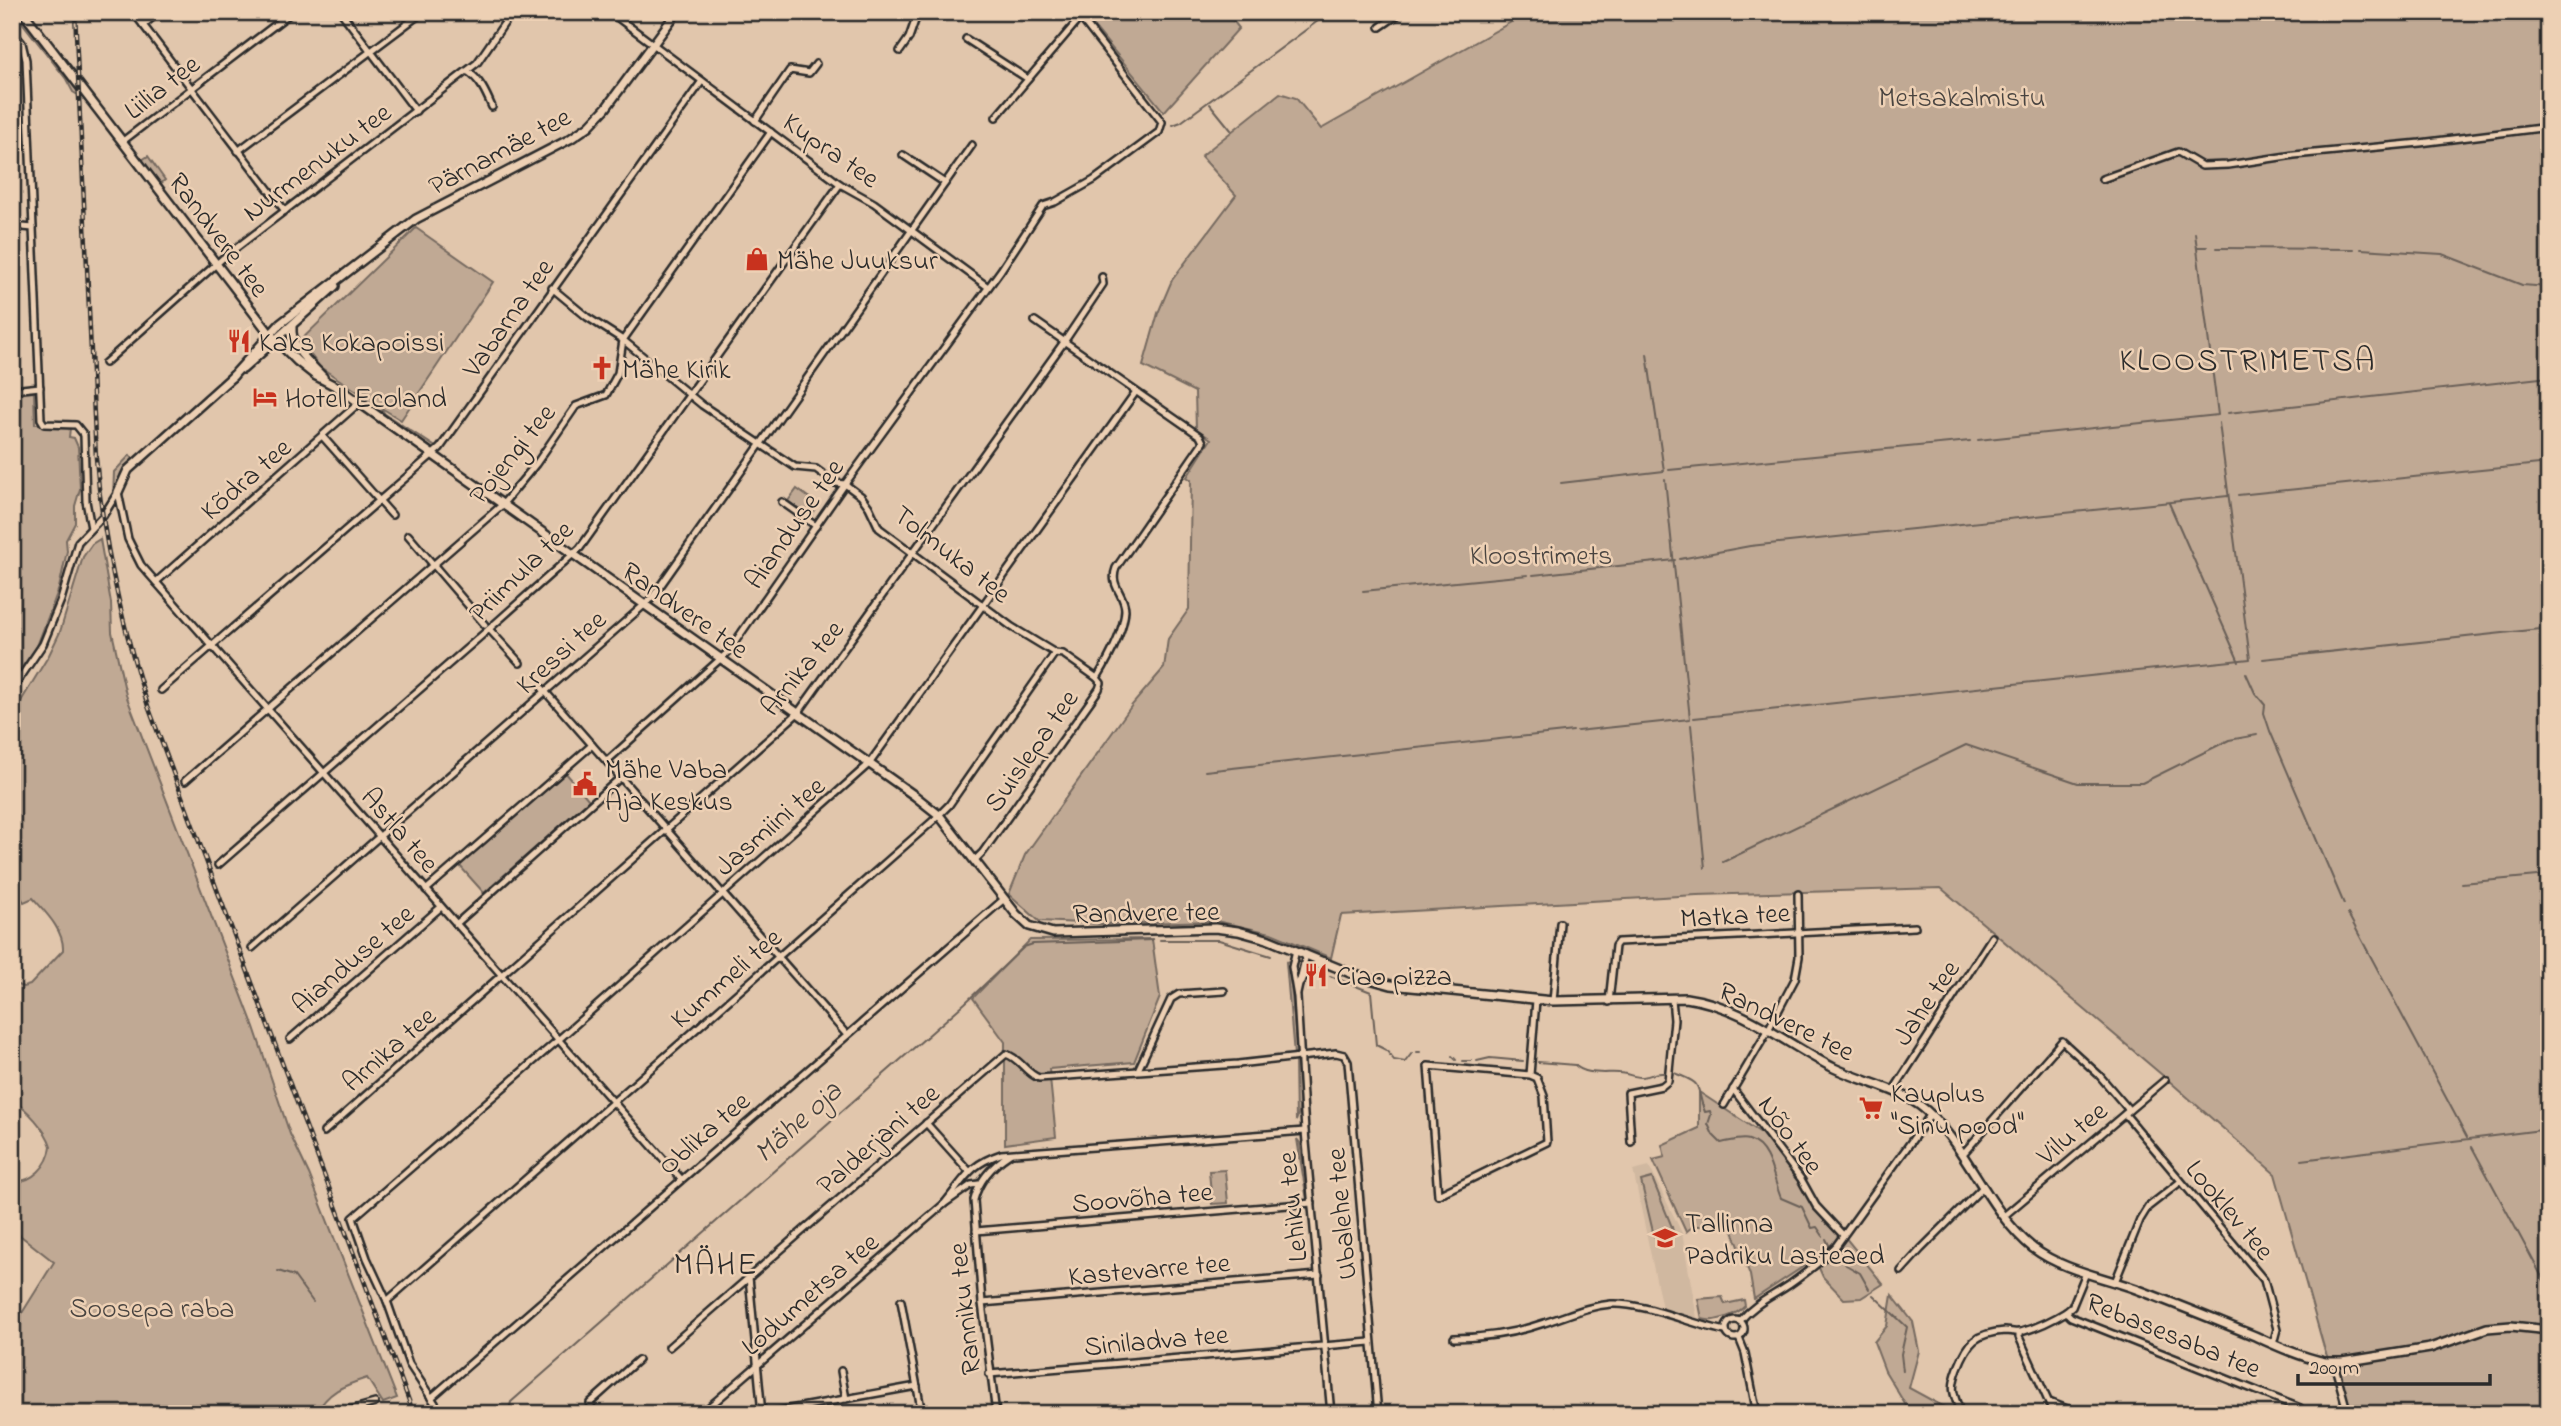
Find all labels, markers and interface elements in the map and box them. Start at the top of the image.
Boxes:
street label: Liilia tee [116,46,210,132]
park label: Metsakalmistu [1879,79,2045,120]
street label: Nurmenuku tee [235,94,402,233]
street label: Pärnamäe tee [422,98,580,208]
street label: Kupra tee [773,104,887,200]
street label: Randvere tee [157,165,278,308]
place label: Mähe Juuksur [777,242,938,283]
shop icon: Mähe Juuksur [743,245,771,273]
street label: Vabarna tee [453,251,566,388]
place label: Kaks Kokapoissi [259,324,444,365]
restaurant icon: Kaks Kokapoissi [225,327,253,355]
district label: KLOOSTRIMETSA [2120,339,2376,386]
place label: Mähe Kirik [622,351,731,392]
church icon: Mähe Kirik [588,354,616,382]
place label: Hotell Ecoland [285,380,447,421]
hotel icon: Hotell Ecoland [251,383,279,411]
street label: Pojengi tee [460,395,568,515]
street label: Kõdra tee [193,429,302,532]
street label: Aianduse tee [736,451,856,599]
street label: Tolmuka tee [883,497,1019,615]
street label: Priimula tee [461,512,585,633]
park label: Kloostrimets [1470,537,1612,578]
street label: Randvere tee [612,553,756,671]
street label: Kressi tee [508,601,617,706]
street label: Arnika tee [752,612,856,726]
street label: Suislepa tee [975,682,1091,822]
place label: Mähe Vaba Aja Keskus [605,751,733,824]
street label: Jasmiini tee [707,768,836,887]
public building icon: Mähe Vaba Aja Keskus [571,770,599,798]
street label: Astla tee [349,779,448,884]
street label: Randvere tee [1072,893,1220,936]
street label: Matka tee [1679,894,1792,941]
street label: Aianduse tee [284,895,425,1026]
street label: Kummeli tee [662,919,793,1040]
street label: Jahe tee [1884,952,1972,1055]
place label: Ciao pizza [1336,958,1452,999]
restaurant icon: Ciao pizza [1302,961,1330,989]
street label: Randvere tee [1710,972,1861,1074]
street label: Arnika tee [334,998,447,1103]
water label: Mähe oja [745,1071,854,1175]
street label: Palderjani tee [808,1075,951,1206]
place label: Kauplus "Sinu pood" [1891,1075,2024,1148]
street label: Oblika tee [650,1082,761,1187]
street label: Nõo tee [1746,1088,1832,1185]
street label: Vilu tee [2028,1092,2118,1177]
supermarket icon: Kauplus "Sinu pood" [1857,1094,1885,1122]
street label: Ubalehe tee [1317,1146,1370,1281]
street label: Lehiku tee [1268,1149,1321,1264]
street label: Looklev tee [2174,1152,2283,1271]
street label: Soovõha tee [1070,1173,1215,1226]
place label: Tallinna Padriku Lasteaed [1685,1205,1885,1278]
street label: Lodumetsa tee [733,1224,890,1367]
school or university icon: Tallinna Padriku Lasteaed [1651,1224,1679,1252]
street label: Ranniku tee [939,1240,994,1377]
district label: MÄHE [673,1243,759,1290]
street label: Kastevarre tee [1067,1244,1232,1299]
street label: Rebasesaba tee [2079,1283,2267,1391]
park label: Soosepa raba [70,1290,234,1331]
street label: Siniladva tee [1082,1316,1231,1369]
scale bar [2298,1342,2491,1386]
text: 200 m [2309,1354,2359,1384]

